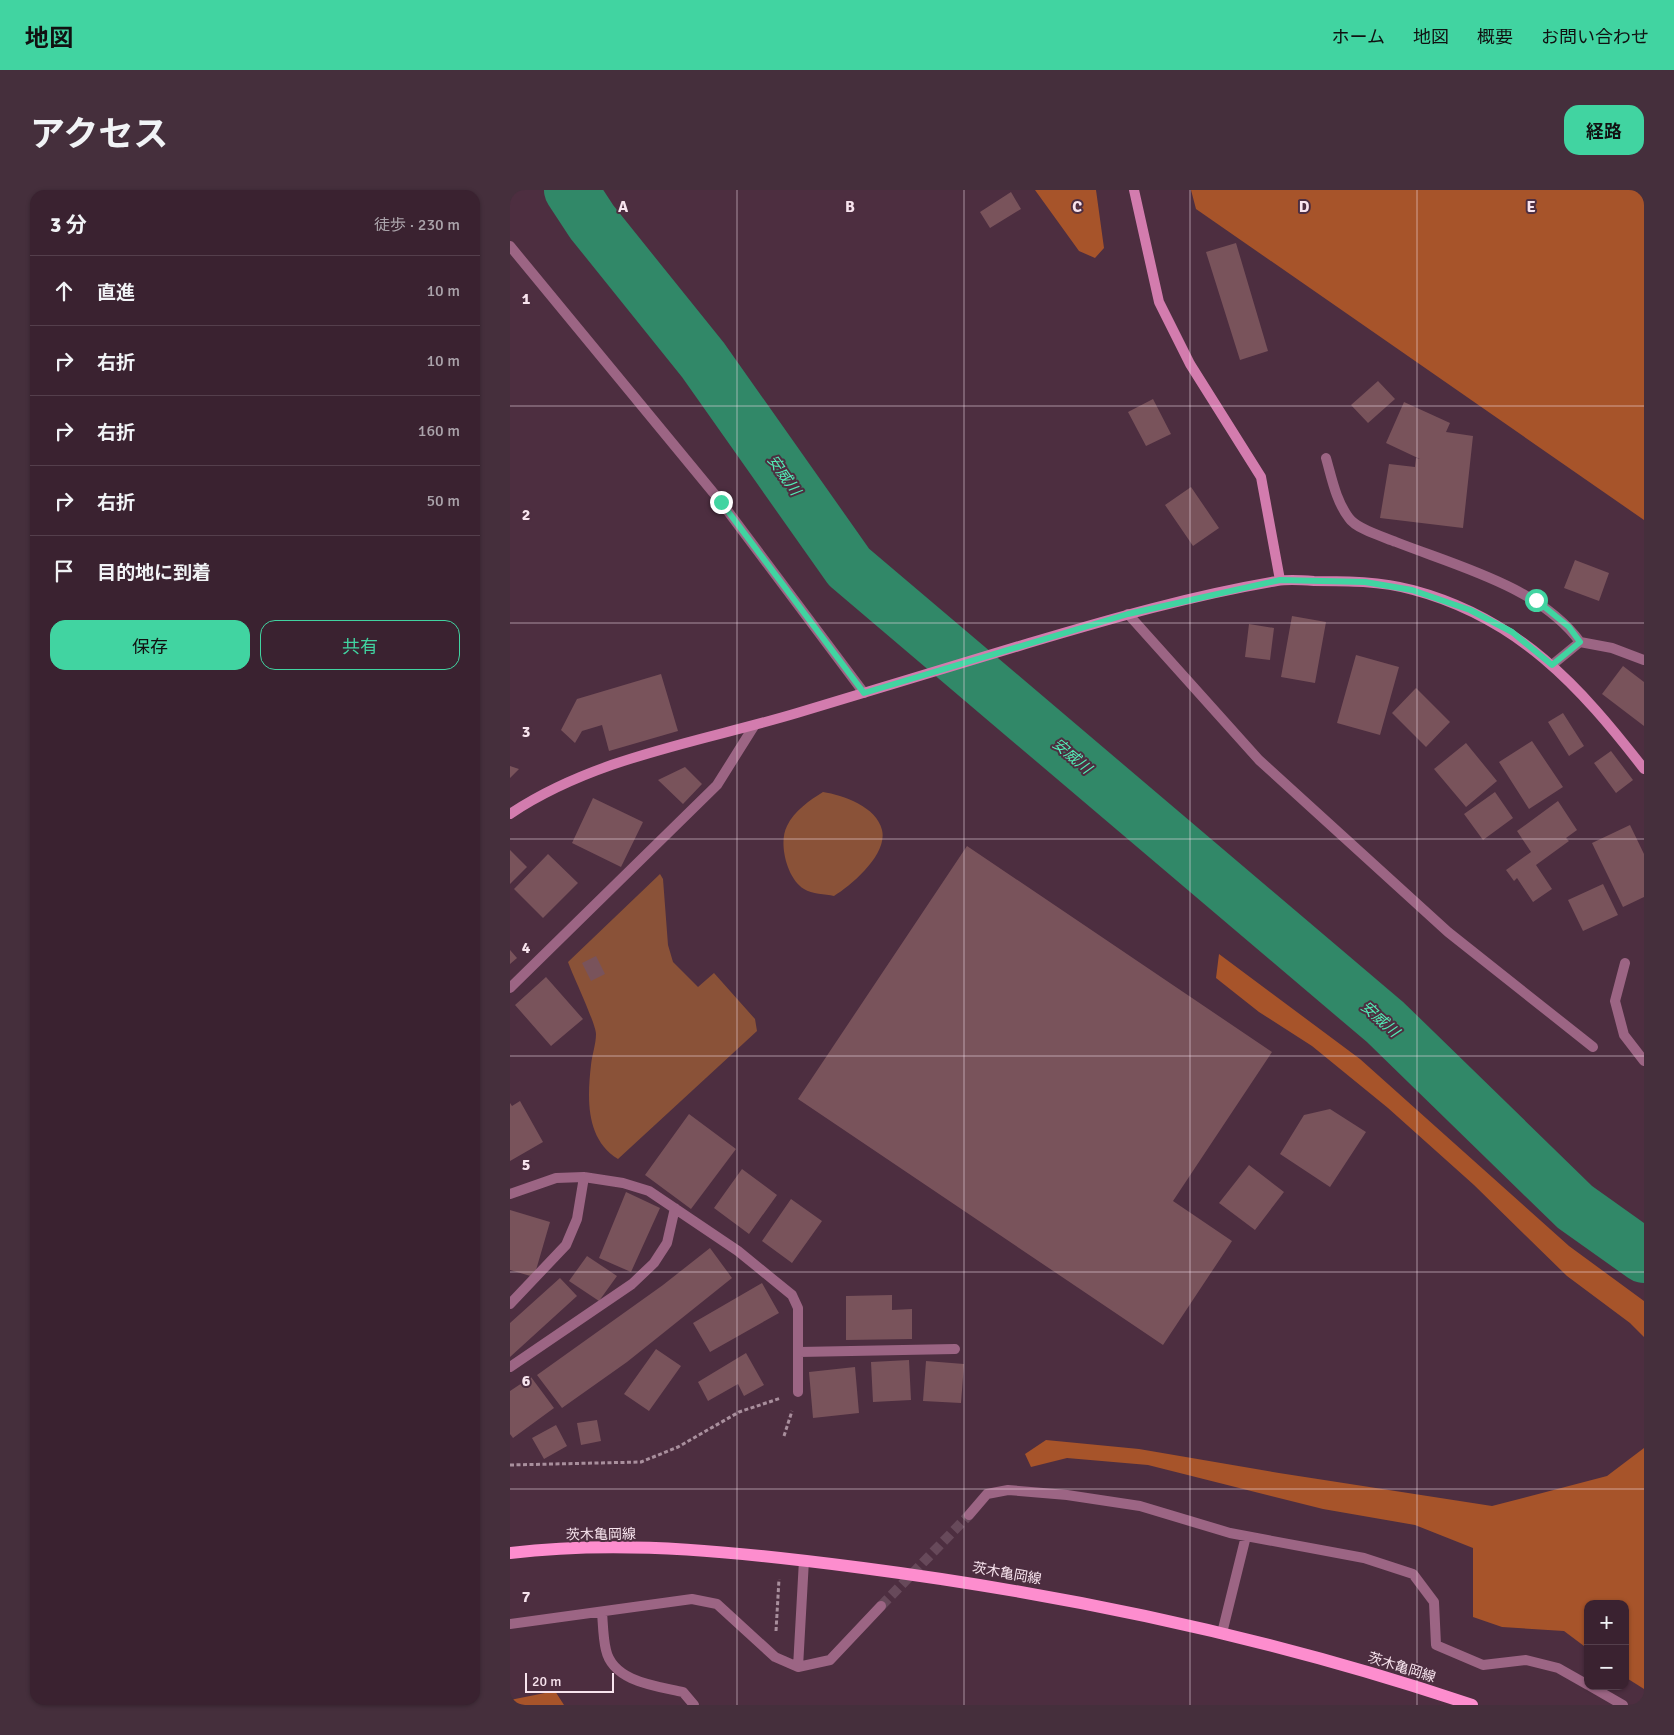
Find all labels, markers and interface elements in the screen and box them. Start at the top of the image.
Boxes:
text: 地図 [25,23,73,53]
text: ホーム [1332,26,1385,48]
text: 地図 [1413,26,1449,48]
text: 概要 [1477,26,1513,48]
text: お問い合わせ [1541,26,1649,48]
button: 経路 [1564,105,1644,155]
text: アクセス [30,113,168,156]
text: A [618,197,629,217]
text: B [845,197,855,217]
text: C [1072,197,1082,217]
text: D [1299,197,1310,217]
text: E [1526,197,1536,217]
text: 3 分 [50,212,87,238]
text: 徒歩 · 230 m [374,215,460,235]
icon: ahead [50,277,78,305]
text: 直進 [97,281,135,305]
text: 10 m [426,281,460,301]
text: 1 [522,289,531,309]
icon: right [50,347,78,375]
text: 右折 [97,351,135,375]
text: 10 m [426,351,460,371]
icon: right [50,417,78,445]
text: 右折 [97,421,135,445]
text: 160 m [418,421,460,441]
water label: 安威川 [764,451,805,500]
icon: right [50,487,78,515]
text: 右折 [97,491,135,515]
text: 50 m [426,491,460,511]
route end [710,491,733,514]
text: 2 [522,505,530,525]
icon: arrive [50,557,78,585]
text: 目的地に到着 [97,561,211,585]
route start [1525,589,1548,612]
button: 保存 [50,620,250,670]
button: 共有 [260,620,460,670]
text: 3 [522,722,530,742]
water label: 安威川 [1049,735,1097,779]
text: 4 [522,938,531,958]
water label: 安威川 [1357,997,1404,1042]
text: 5 [522,1155,530,1175]
text: 6 [522,1371,531,1391]
street label: 茨木亀岡線 [566,1525,636,1544]
street label: 茨木亀岡線 [971,1559,1043,1588]
text: 7 [522,1587,531,1607]
map controls [1584,1600,1629,1690]
button: + [1584,1600,1629,1645]
button: − [1584,1645,1629,1690]
street label: 茨木亀岡線 [1366,1649,1438,1686]
scale bar [525,1670,614,1693]
text: 20 m [532,1673,561,1690]

